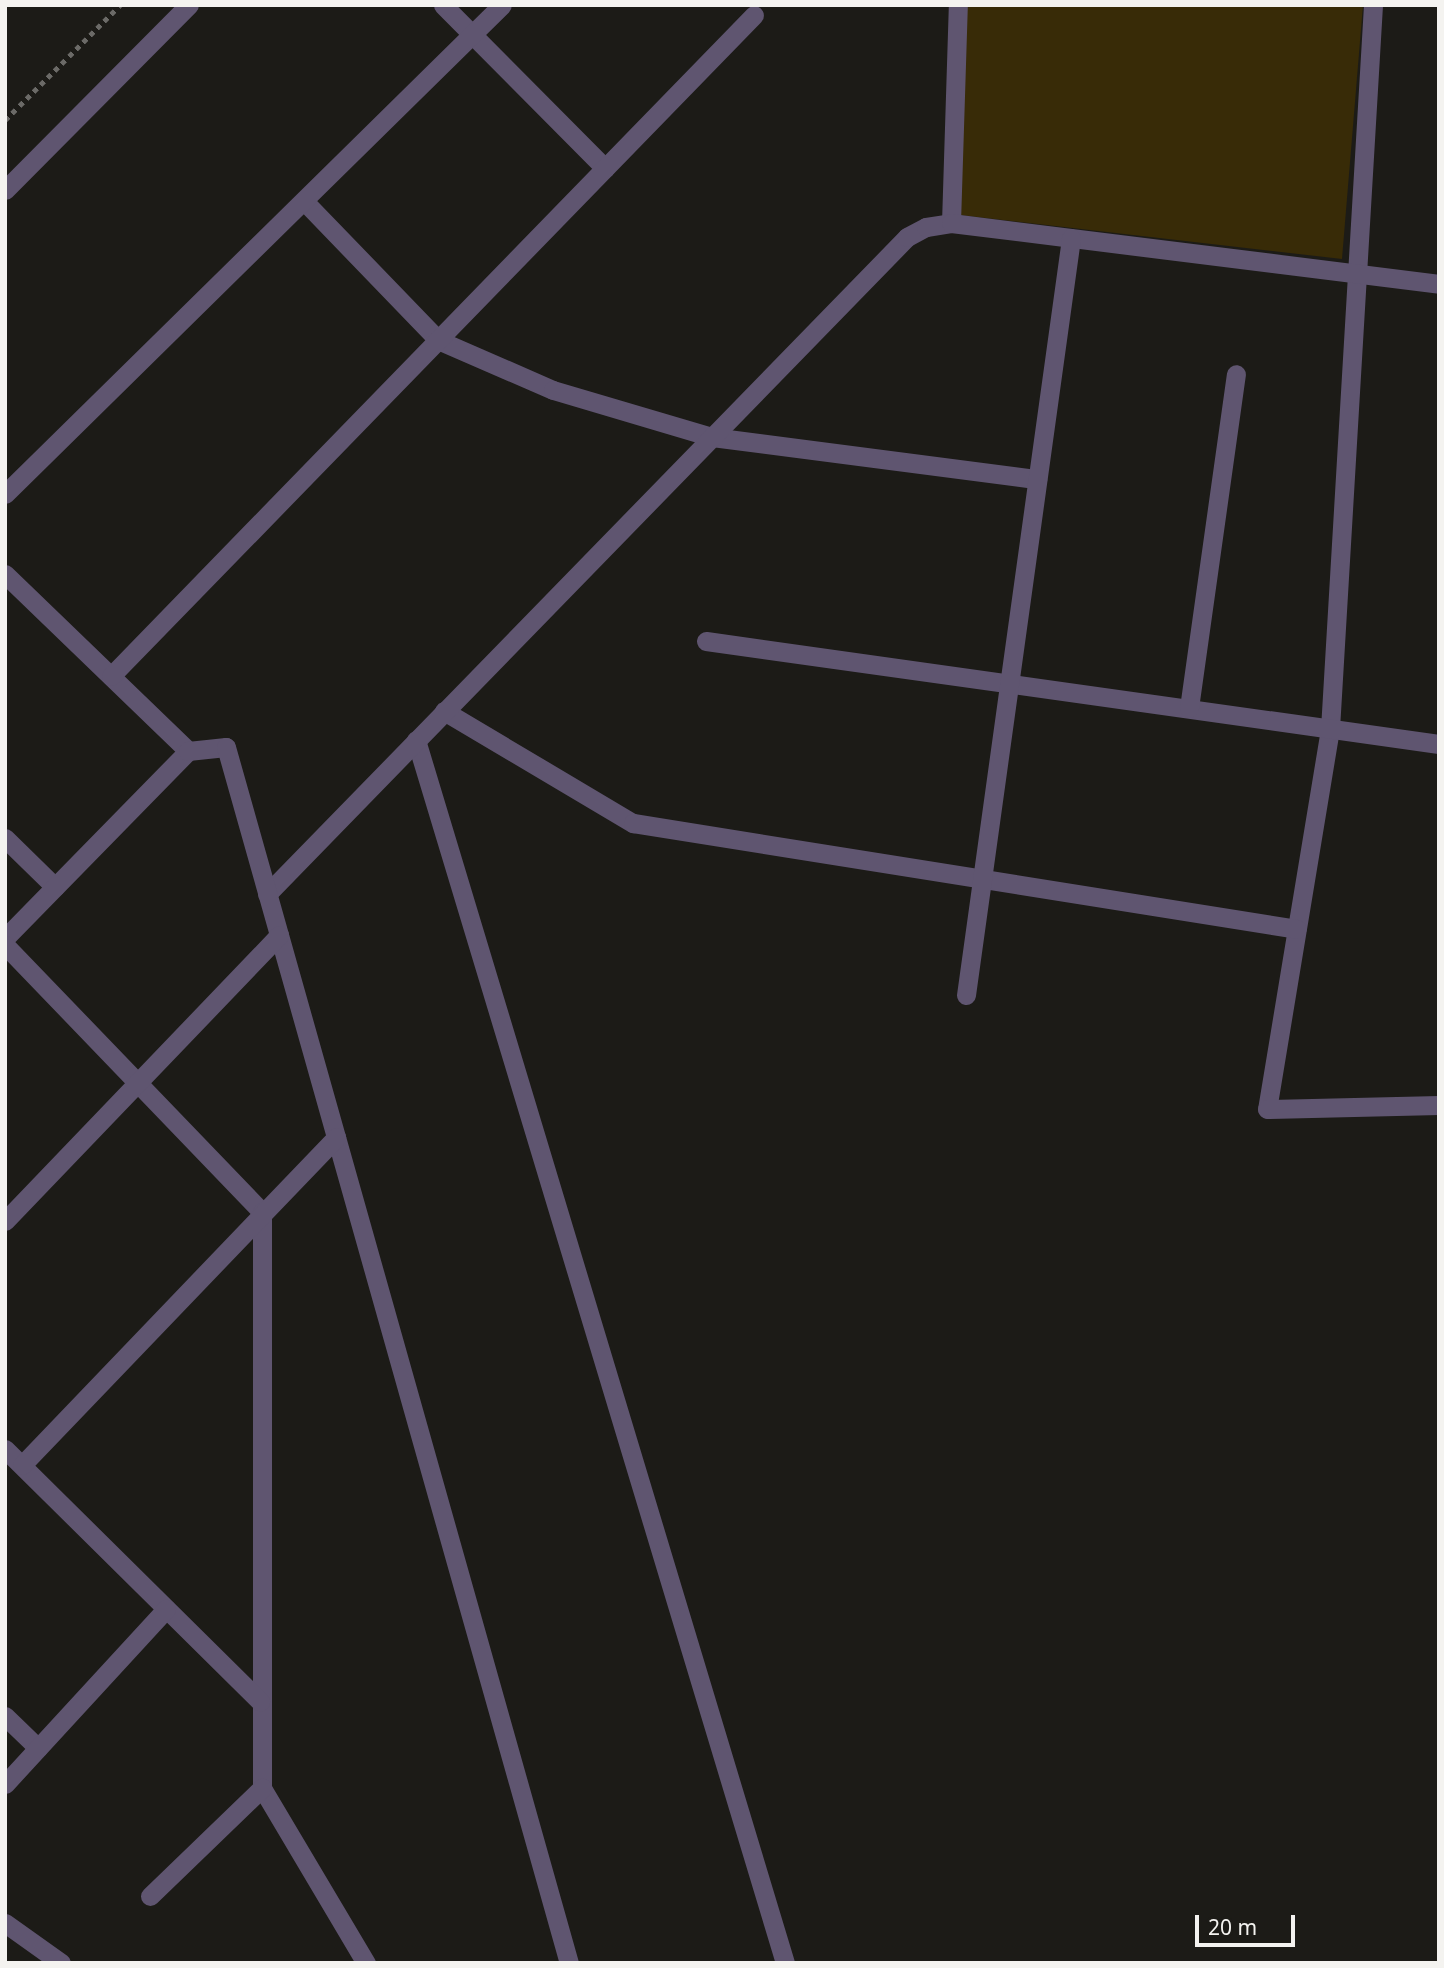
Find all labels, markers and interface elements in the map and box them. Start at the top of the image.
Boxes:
scale bar [1199,1902,1299,1946]
text: 20 m [1208,1913,1257,1941]

